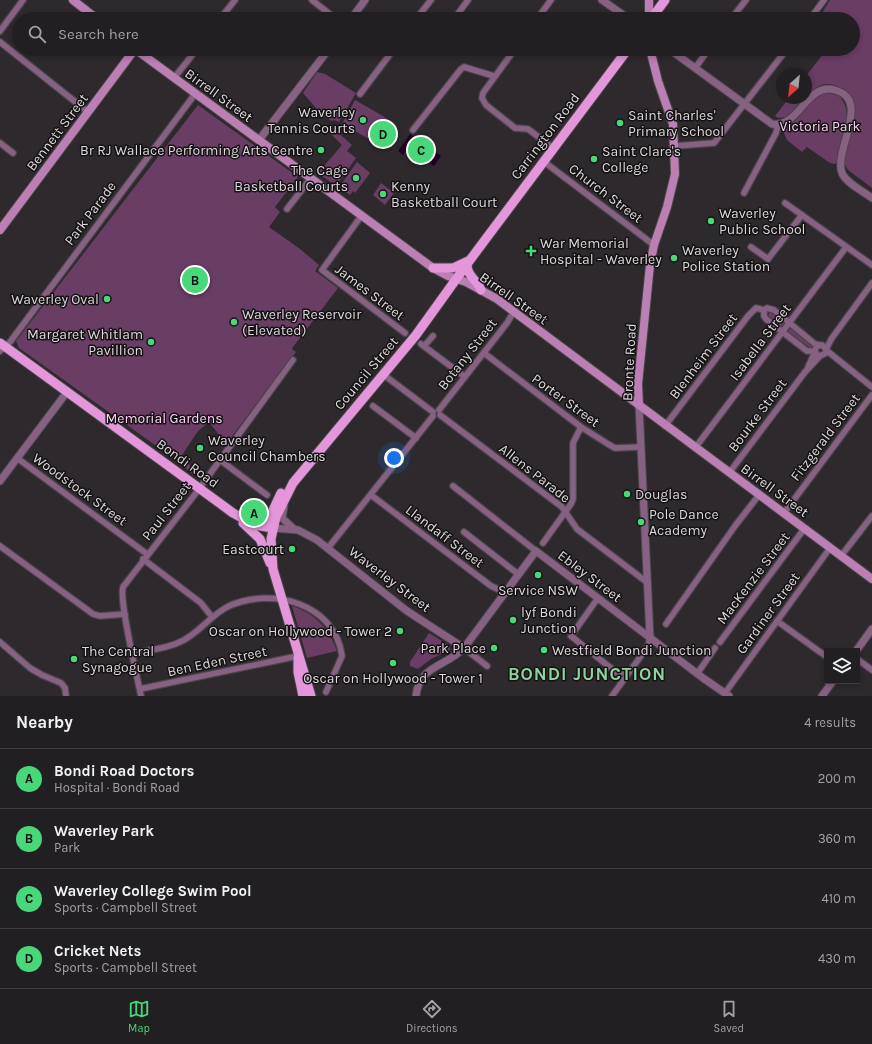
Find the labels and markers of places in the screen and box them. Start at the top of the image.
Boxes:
place label: Waverley Tennis Courts [268,104,355,137]
place label: Saint Charles' Primary School [628,107,724,140]
marker: Waverley Tennis Courts [358,115,368,125]
marker: Saint Charles' Primary School [615,118,625,128]
pin: D [370,119,396,149]
pin: C [408,135,434,165]
place label: Br RJ Wallace Performing Arts Centre [80,142,313,159]
place label: Saint Clare's College [602,143,681,176]
marker: Br RJ Wallace Performing Arts Centre [316,145,326,155]
marker: Saint Clare's College [589,154,599,164]
place label: The Cage Basketball Courts [234,162,348,195]
marker: The Cage Basketball Courts [351,173,361,183]
place label: Kenny Basketball Court [391,178,497,211]
marker: Kenny Basketball Court [378,189,388,199]
place label: Waverley Public School [719,205,806,238]
marker: Waverley Public School [706,216,716,226]
place label: War Memorial Hospital - Waverley [540,235,662,268]
place label: Waverley Police Station [682,242,770,275]
marker: War Memorial Hospital - Waverley [525,245,537,257]
marker: Waverley Police Station [669,253,679,263]
pin: B [182,265,208,295]
place label: Waverley Oval [11,291,99,308]
marker: Waverley Oval [102,294,112,304]
place label: Waverley Reservoir (Elevated) [242,306,362,339]
marker: Waverley Reservoir (Elevated) [229,317,239,327]
place label: Margaret Whitlam Pavillion [27,326,143,359]
marker: Margaret Whitlam Pavillion [146,337,156,347]
place label: Waverley Council Chambers [208,432,326,465]
marker: Waverley Council Chambers [195,443,205,453]
place label: Douglas [635,486,687,503]
marker: Douglas [622,489,632,499]
pin: A [241,498,267,528]
place label: Pole Dance Academy [649,506,719,539]
marker: Pole Dance Academy [636,517,646,527]
place label: Eastcourt [222,541,284,558]
marker: Eastcourt [287,544,297,554]
marker: Service NSW [533,570,543,580]
place label: Service NSW [498,582,579,599]
place label: lyf Bondi Junction [521,604,577,637]
marker: lyf Bondi Junction [508,615,518,625]
place label: Oscar on Hollywood - Tower 2 [209,623,392,640]
marker: Oscar on Hollywood - Tower 2 [395,626,405,636]
place label: Park Place [420,640,486,657]
place label: Westfield Bondi Junction [552,642,712,659]
place label: The Central Synagogue [82,643,154,676]
marker: Park Place [489,643,499,653]
marker: Westfield Bondi Junction [539,645,549,655]
marker: The Central Synagogue [69,654,79,664]
marker: Oscar on Hollywood - Tower 1 [388,658,398,668]
place label: Oscar on Hollywood - Tower 1 [303,670,483,687]

